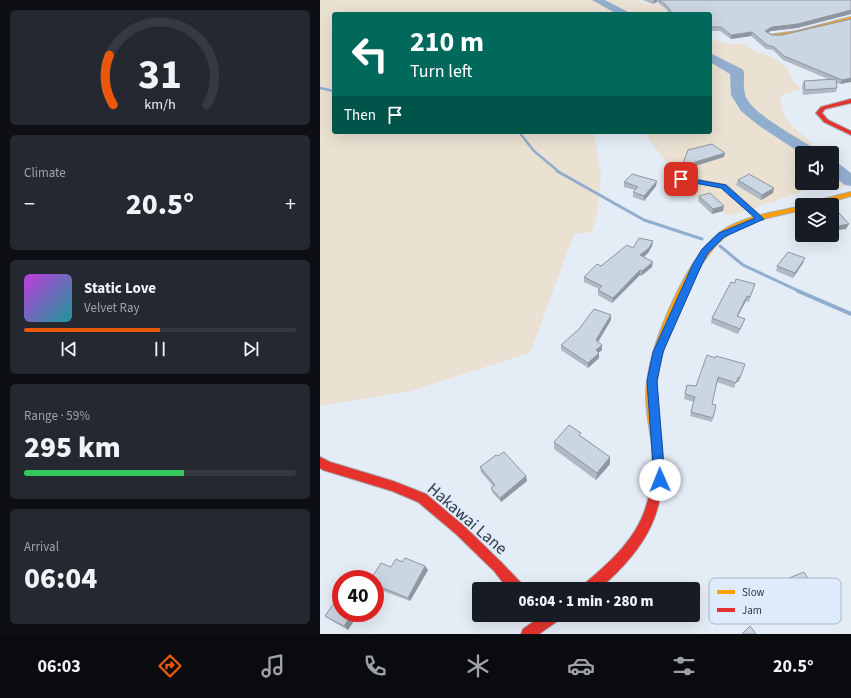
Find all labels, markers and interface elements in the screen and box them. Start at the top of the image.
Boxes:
text: 210 m [410,22,484,62]
icon: left [344,28,396,80]
text: 31 [138,45,182,105]
text: Turn left [410,59,472,84]
text: km/h [144,94,176,115]
icon: arrive [384,104,406,126]
text: Then [344,105,376,126]
map controls [795,146,839,242]
button: sound [795,146,839,190]
pin [664,162,698,196]
text: Climate [24,164,66,182]
icon: arrive [670,168,692,190]
text: 20.5° [126,183,194,226]
text: − [24,188,35,220]
text: + [285,188,296,220]
button: layers [795,198,839,242]
text: Static Love [84,278,156,299]
text: Velvet Ray [84,299,140,317]
icon: previous [58,338,80,360]
icon: pause [149,338,171,360]
icon: next [240,338,262,360]
text: Range · 59% [24,407,90,425]
text: 295 km [24,426,121,469]
position arrow [639,459,681,501]
street label: Hakawai Lane [422,477,512,561]
text: Arrival [24,538,59,556]
text: 06:04 [24,557,97,600]
speed limit sign: 40 [332,570,384,622]
legend [709,578,841,624]
text: Slow [742,585,765,600]
text: 06:04 · 1 min · 280 m [519,591,653,612]
text: Jam [742,603,762,618]
icon: directions [156,652,184,680]
icon: music [259,652,287,680]
icon: phone [361,652,389,680]
icon: climate [464,652,492,680]
icon: car [567,652,595,680]
icon: filters [670,652,698,680]
text: 06:03 [37,654,81,679]
text: 20.5° [773,654,813,679]

